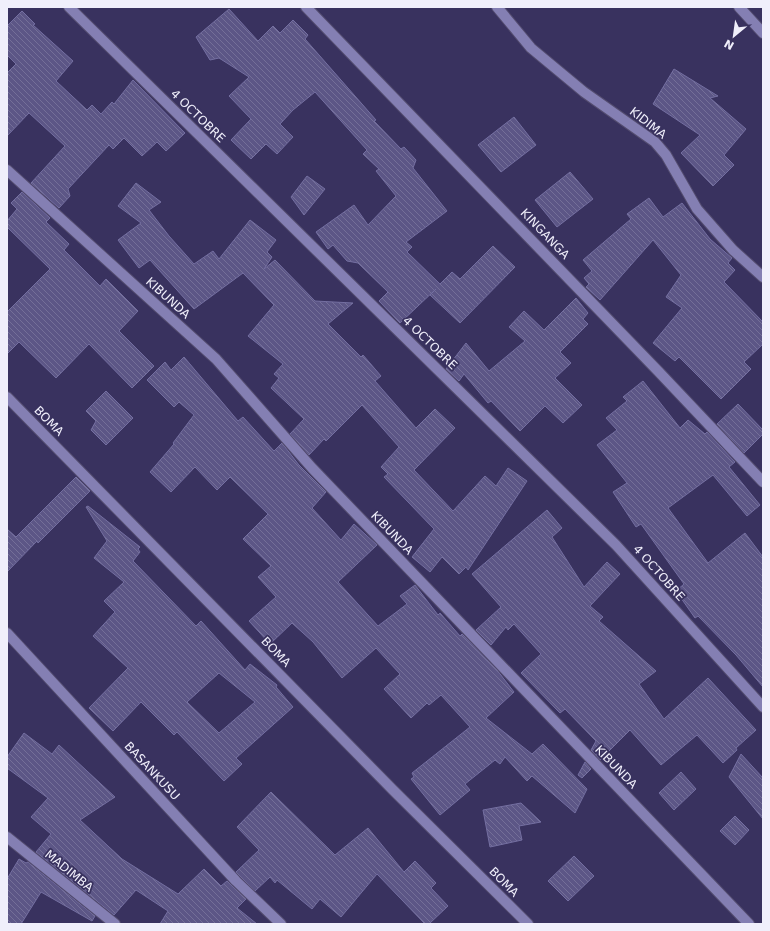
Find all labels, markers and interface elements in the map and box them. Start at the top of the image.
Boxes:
north arrow [714,16,754,56]
text: N [722,36,737,52]
street label: 4 OCTOBRE [168,87,228,145]
street label: KIDIMA [627,104,670,142]
street label: KINGANGA [518,206,573,263]
street label: KIBUNDA [143,275,194,322]
street label: 4 OCTOBRE [400,314,460,372]
street label: BOMA [31,403,67,439]
street label: KIBUNDA [368,508,417,558]
street label: 4 OCTOBRE [630,542,688,604]
street label: BOMA [258,634,294,670]
street label: BASANKUSU [122,739,182,803]
street label: KIBUNDA [592,742,641,792]
street label: MADIMBA [42,847,97,895]
street label: BOMA [486,864,522,900]

